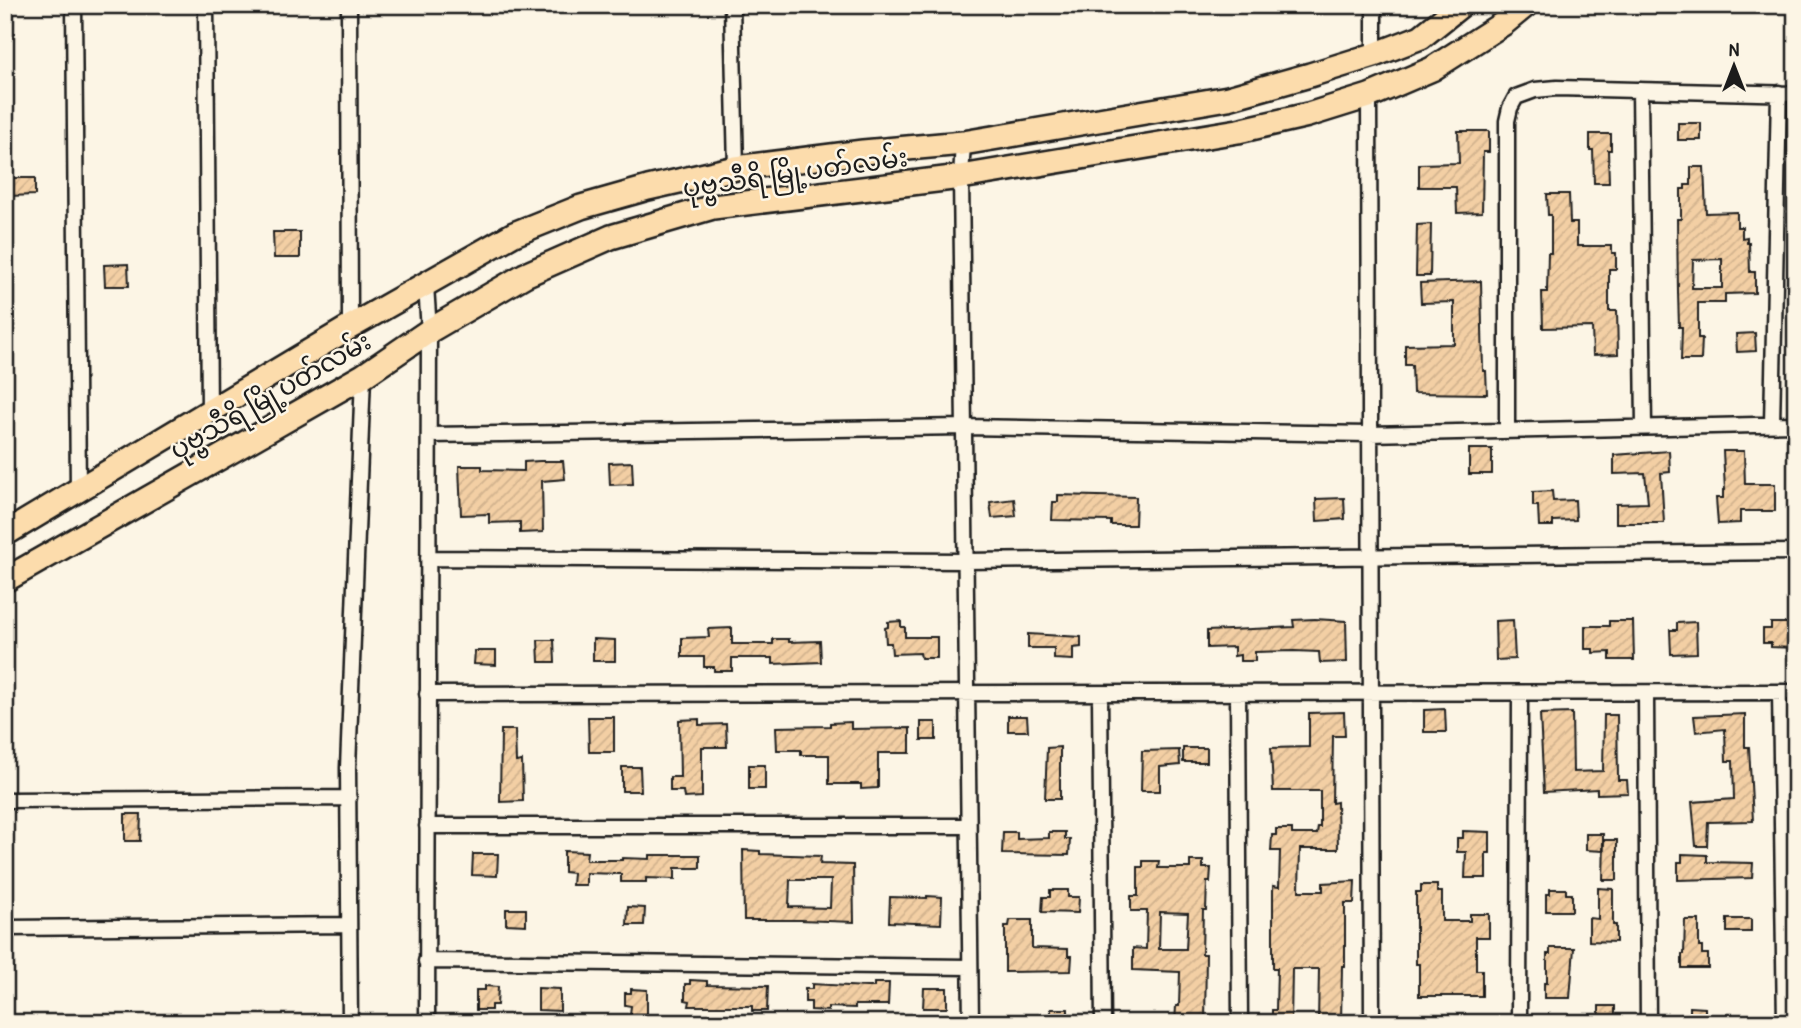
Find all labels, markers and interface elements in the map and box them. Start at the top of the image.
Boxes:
north arrow [1700,32,1770,102]
text: N [1729,36,1739,62]
street label: ပုဗ္ဗသီရိ မြို့ပတ်လမ်း [680,139,910,210]
street label: ပုဗ္ဗသီရိ မြို့ပတ်လမ်း [163,323,379,471]

